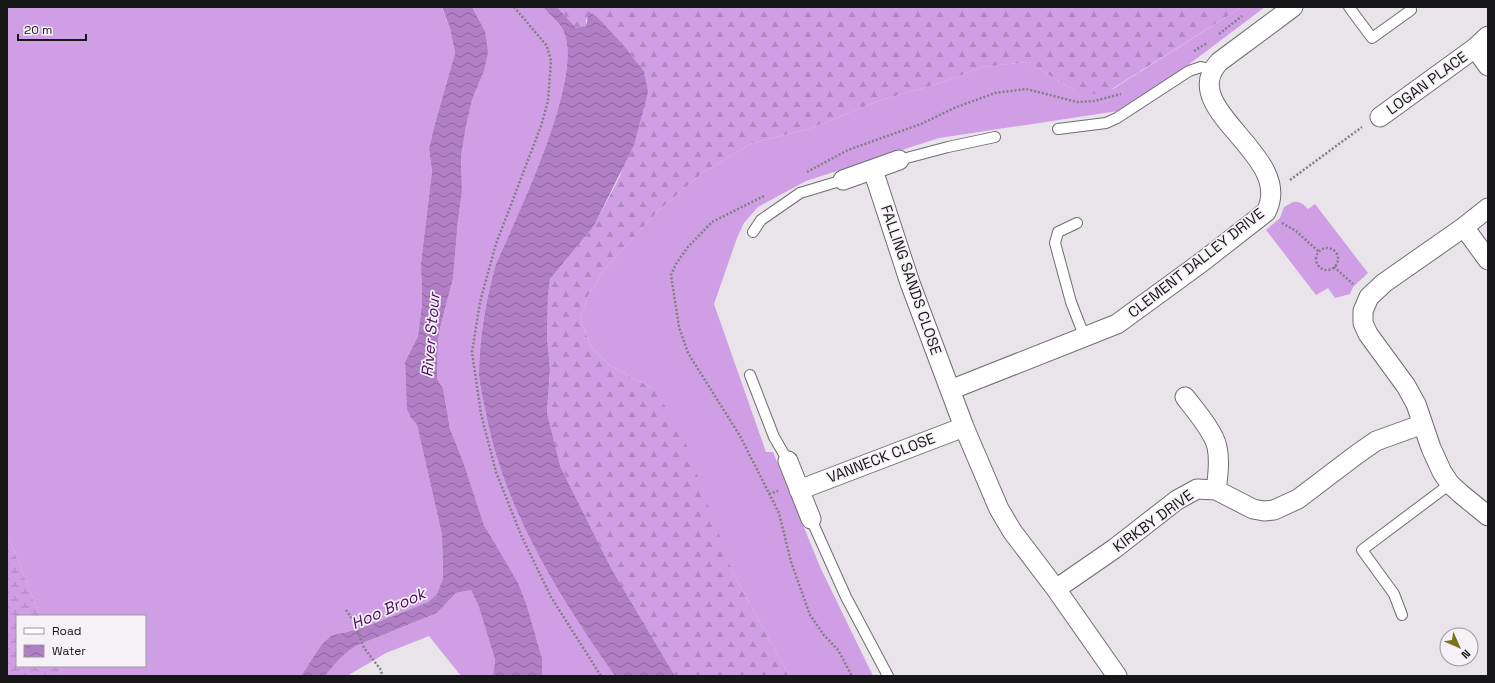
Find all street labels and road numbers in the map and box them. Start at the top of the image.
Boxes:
street label: LOGAN PLACE [1382,47,1471,118]
street label: FALLING SANDS CLOSE [877,202,946,357]
street label: CLEMENT DALLEY DRIVE [1124,204,1268,322]
street label: VANNECK CLOSE [824,428,938,487]
street label: KIRKBY DRIVE [1109,485,1197,556]

